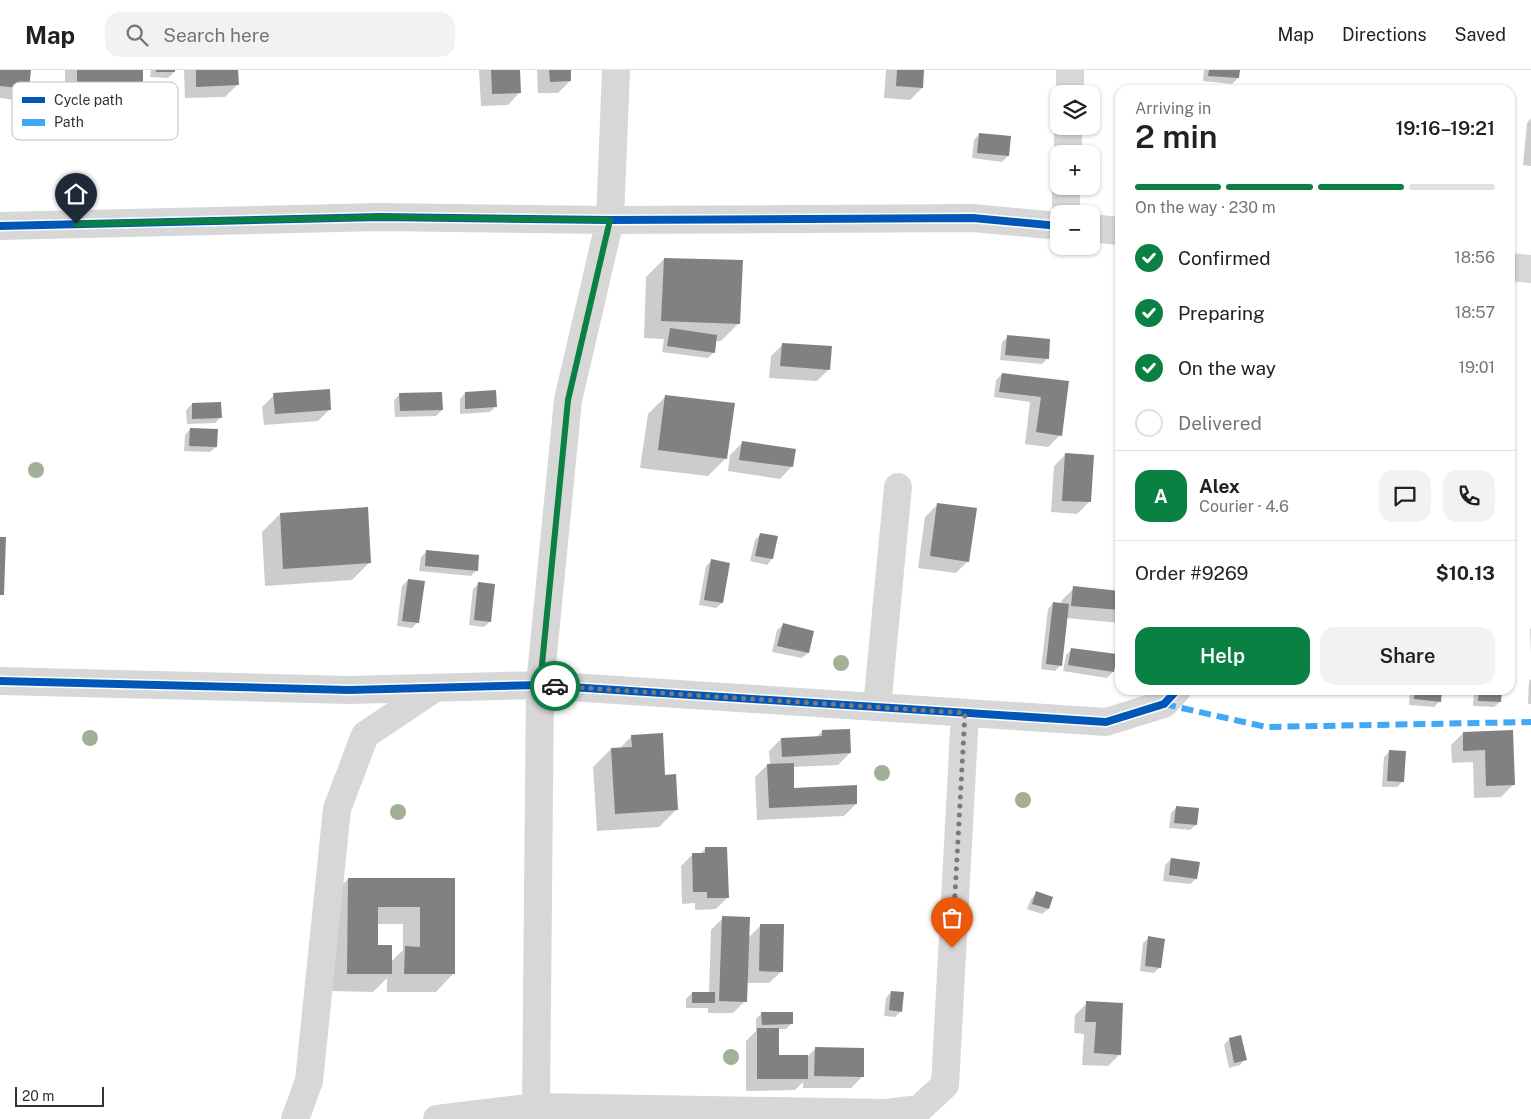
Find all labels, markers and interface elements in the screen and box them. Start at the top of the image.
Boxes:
search box [105,12,455,57]
text: Map [25,21,75,49]
icon: search [123,21,151,49]
text: Search here [163,24,270,46]
text: Map [1277,24,1314,45]
text: Directions [1342,24,1427,45]
text: Saved [1455,24,1506,45]
legend [12,82,178,140]
map controls [1050,85,1100,255]
button: layers [1050,85,1100,135]
text: Cycle path [54,92,123,108]
text: Arriving in [1135,99,1211,118]
text: Path [54,114,84,130]
text: 19:16–19:21 [1395,117,1495,139]
text: 2 min [1135,118,1218,155]
button: + [1050,145,1100,195]
pin [55,173,97,224]
icon: home [62,180,90,208]
text: On the way · 230 m [1135,198,1276,217]
button: − [1050,205,1100,255]
icon: check [1135,244,1163,272]
text: Confirmed [1178,247,1271,269]
text: 18:56 [1454,248,1495,267]
icon: check [1135,299,1163,327]
text: Preparing [1178,302,1265,324]
text: 18:57 [1455,303,1495,322]
icon: check [1135,354,1163,382]
text: On the way [1178,357,1276,379]
text: 19:01 [1459,358,1495,377]
text: Delivered [1178,412,1262,434]
button: chat [1379,470,1431,522]
button: phone [1443,470,1495,522]
text: Alex [1199,475,1240,497]
text: A [1154,485,1168,507]
text: Courier · 4.6 [1199,497,1289,516]
text: Order #9269 [1135,562,1248,584]
text: $10.13 [1436,562,1495,584]
button: Help [1135,627,1310,685]
button: Share [1320,627,1495,685]
courier [530,661,580,711]
icon: car [541,672,569,700]
pin [931,897,973,948]
icon: bag [938,904,966,932]
scale bar [15,1084,104,1107]
text: 20 m [22,1088,54,1104]

